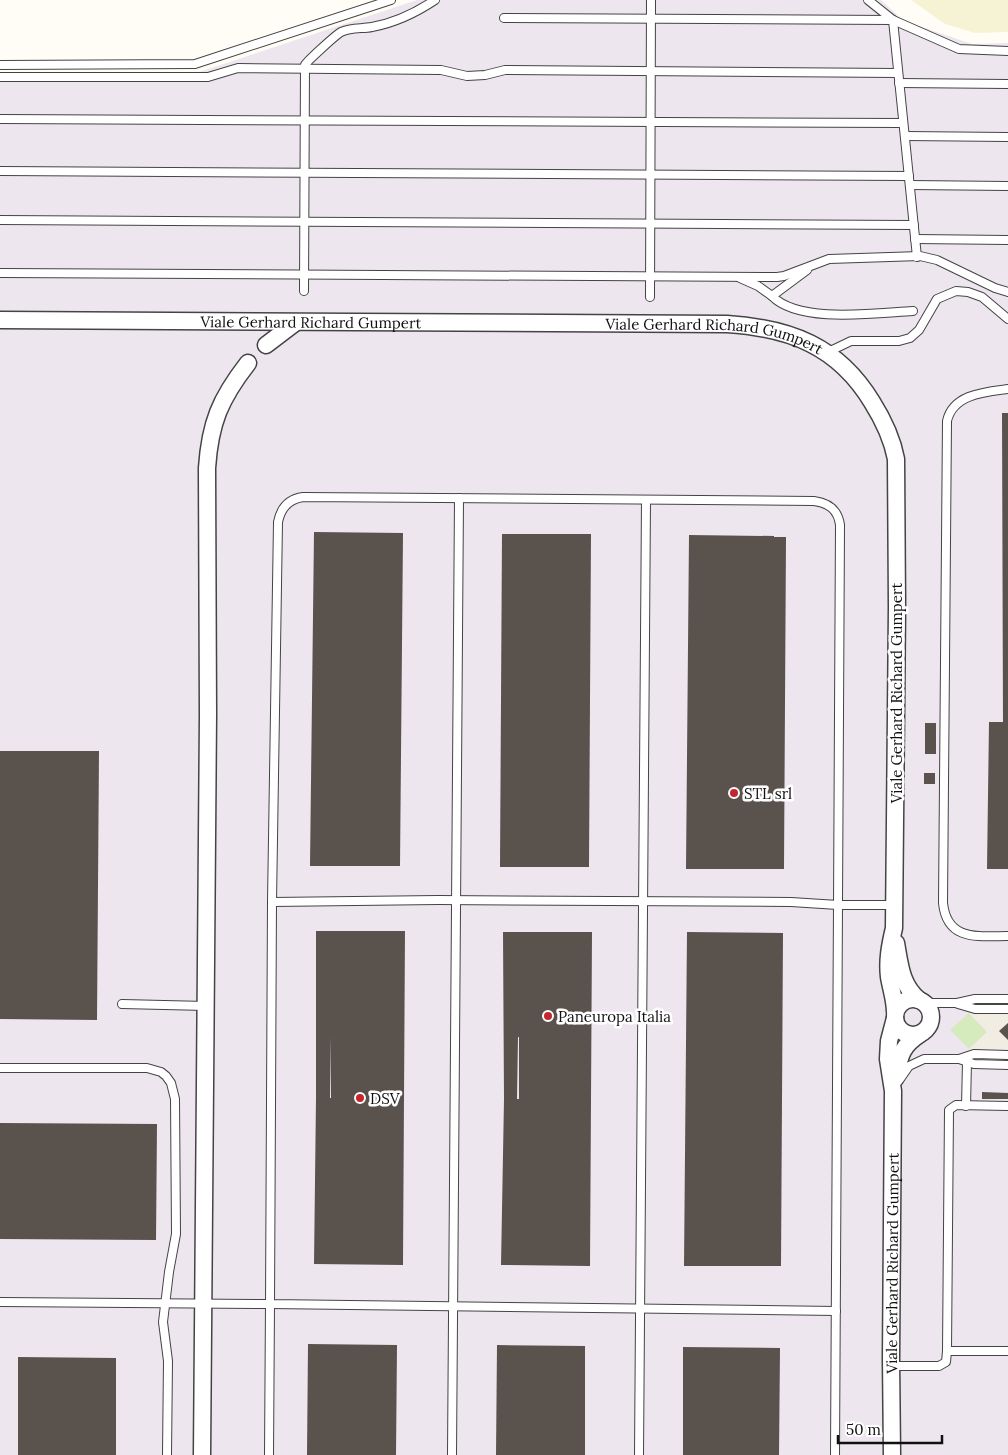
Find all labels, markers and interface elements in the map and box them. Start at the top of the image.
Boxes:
street label: Viale Gerhard Richard Gumpert [200,312,422,332]
street label: Viale Gerhard Richard Gumpert [605,314,827,358]
street label: Viale Gerhard Richard Gumpert [887,583,906,804]
place label: STL srl [744,784,792,803]
marker: STL srl [728,787,740,799]
place label: Paneuropa Italia [558,1007,671,1026]
marker: Paneuropa Italia [542,1010,554,1022]
place label: DSV [370,1089,401,1108]
marker: DSV [354,1092,366,1104]
street label: Viale Gerhard Richard Gumpert [881,1152,902,1375]
scale bar [838,1412,942,1444]
text: 50 m [846,1420,881,1439]

